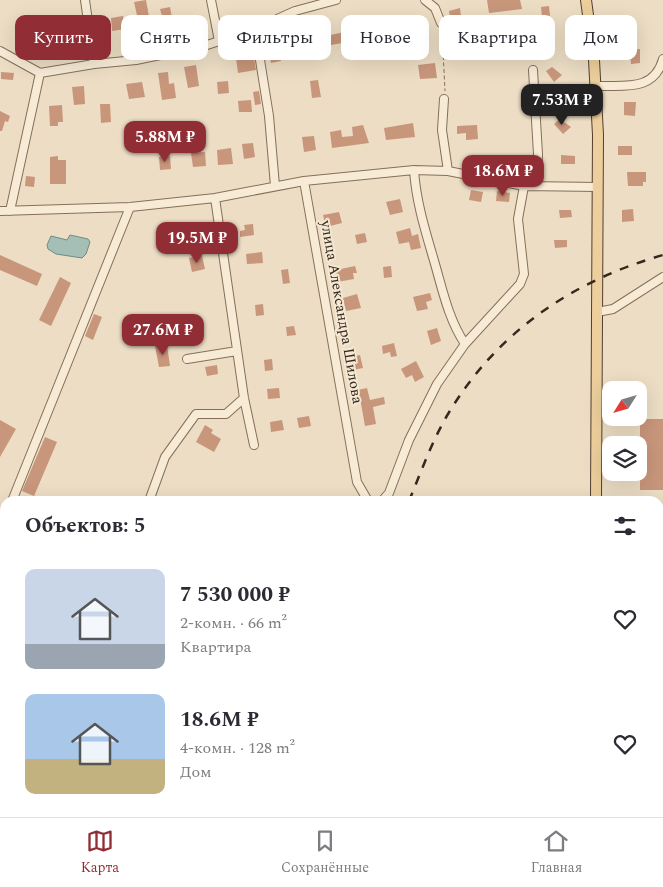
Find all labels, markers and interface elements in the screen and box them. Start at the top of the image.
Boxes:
chip: Купить [15,15,111,60]
chip: Снять [121,15,208,60]
chip: Фильтры [218,15,331,60]
chip: Новое [341,15,429,60]
chip: Квартира [439,15,555,60]
chip: Дом [565,15,637,60]
pin: 7.53M ₽ [516,84,608,126]
text: 7.53M ₽ [532,88,592,112]
pin: 5.88M ₽ [119,120,211,163]
text: 5.88M ₽ [135,125,195,149]
pin: 18.6M ₽ [457,154,549,197]
text: 18.6M ₽ [473,159,533,183]
street label: улица Александра Шилова [314,217,369,406]
pin: 19.5M ₽ [151,222,243,264]
text: 19.5M ₽ [167,226,227,250]
pin: 27.6M ₽ [117,314,209,356]
text: 27.6M ₽ [133,318,193,342]
north arrow [602,381,648,426]
map controls [602,381,647,481]
button: layers [602,436,647,481]
text: Объектов: 5 [25,510,146,542]
icon: filters [611,512,639,540]
text: 7 530 000 ₽ [180,579,290,611]
icon: home [65,589,125,649]
icon: heart [611,605,639,633]
text: 2-комн. · 66 m² [180,611,287,635]
text: Квартира [180,635,251,659]
text: 18.6M ₽ [180,704,259,736]
icon: home [65,714,125,774]
icon: heart [611,730,639,758]
text: 4-комн. · 128 m² [180,736,295,760]
text: Дом [180,760,212,784]
tab: Карта [81,827,119,878]
tab: Сохранённые [281,827,369,878]
tab: Главная [531,827,582,878]

